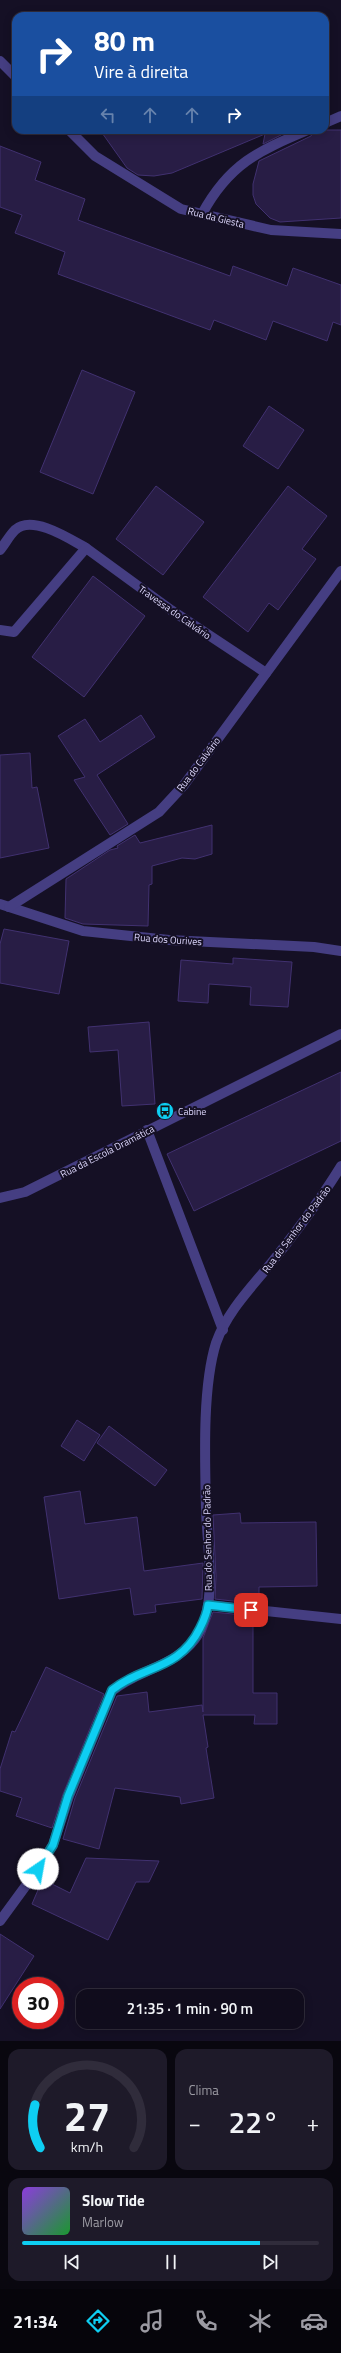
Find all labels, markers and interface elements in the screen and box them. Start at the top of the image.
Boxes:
text: 80 m [94,19,155,62]
icon: right [28,28,80,80]
text: Vire à direita [94,58,188,85]
icon: left [97,104,119,126]
icon: ahead [139,104,161,126]
icon: ahead [181,104,203,126]
icon: right [223,104,245,126]
street label: Rua da Giesta [186,203,246,232]
street label: Travessa do Calvário [135,582,214,643]
street label: Rua do Calvário [173,734,224,795]
street label: Rua dos Ourives [133,930,203,949]
bus stop icon: Cabine [155,1101,175,1121]
place label: Cabine [178,1104,206,1119]
street label: Rua da Escola Dramática [58,1121,157,1182]
street label: Rua do Senhor do Padrão [258,1182,334,1276]
street label: Rua do Senhor do Padrão [199,1485,216,1591]
pin [234,1593,268,1627]
icon: arrive [240,1599,262,1621]
position arrow [17,1848,59,1890]
speed limit sign: 30 [12,1977,64,2029]
text: 21:35 · 1 min · 90 m [127,1997,253,2020]
text: Clima [189,2080,219,2100]
text: 27 [64,2083,111,2146]
text: 22° [229,2099,279,2145]
text: − [189,2106,201,2140]
text: + [307,2106,319,2140]
text: km/h [71,2135,103,2157]
text: Slow Tide [82,2189,145,2212]
text: Marlow [82,2212,124,2232]
icon: previous [61,2251,83,2273]
icon: pause [160,2251,182,2273]
icon: next [259,2251,281,2273]
icon: directions [84,2307,112,2335]
icon: music [138,2307,166,2335]
icon: phone [192,2307,220,2335]
icon: climate [246,2307,274,2335]
icon: car [300,2307,328,2335]
text: 21:34 [13,2308,58,2335]

